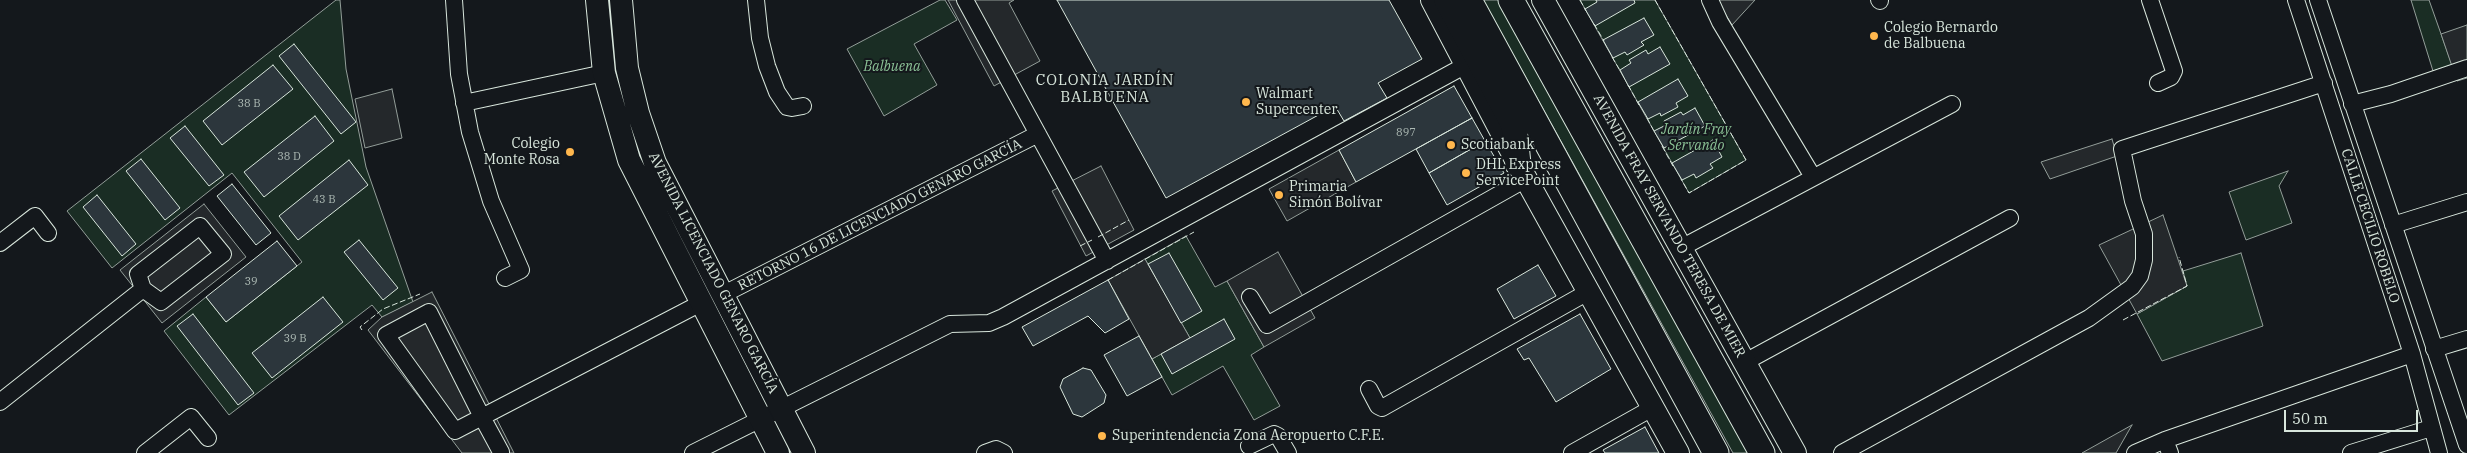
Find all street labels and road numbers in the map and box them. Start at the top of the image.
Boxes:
street label: AVENIDA FRAY SERVANDO TERESA DE MIER [1589,92,1749,360]
street label: RETORNO 16 DE LICENCIADO GENARO GARCÍA [735,136,1025,294]
street label: CALLE CECILIO ROBELO [2337,147,2403,305]
street label: AVENIDA LICENCIADO GENARO GARCÍA [645,150,781,396]

